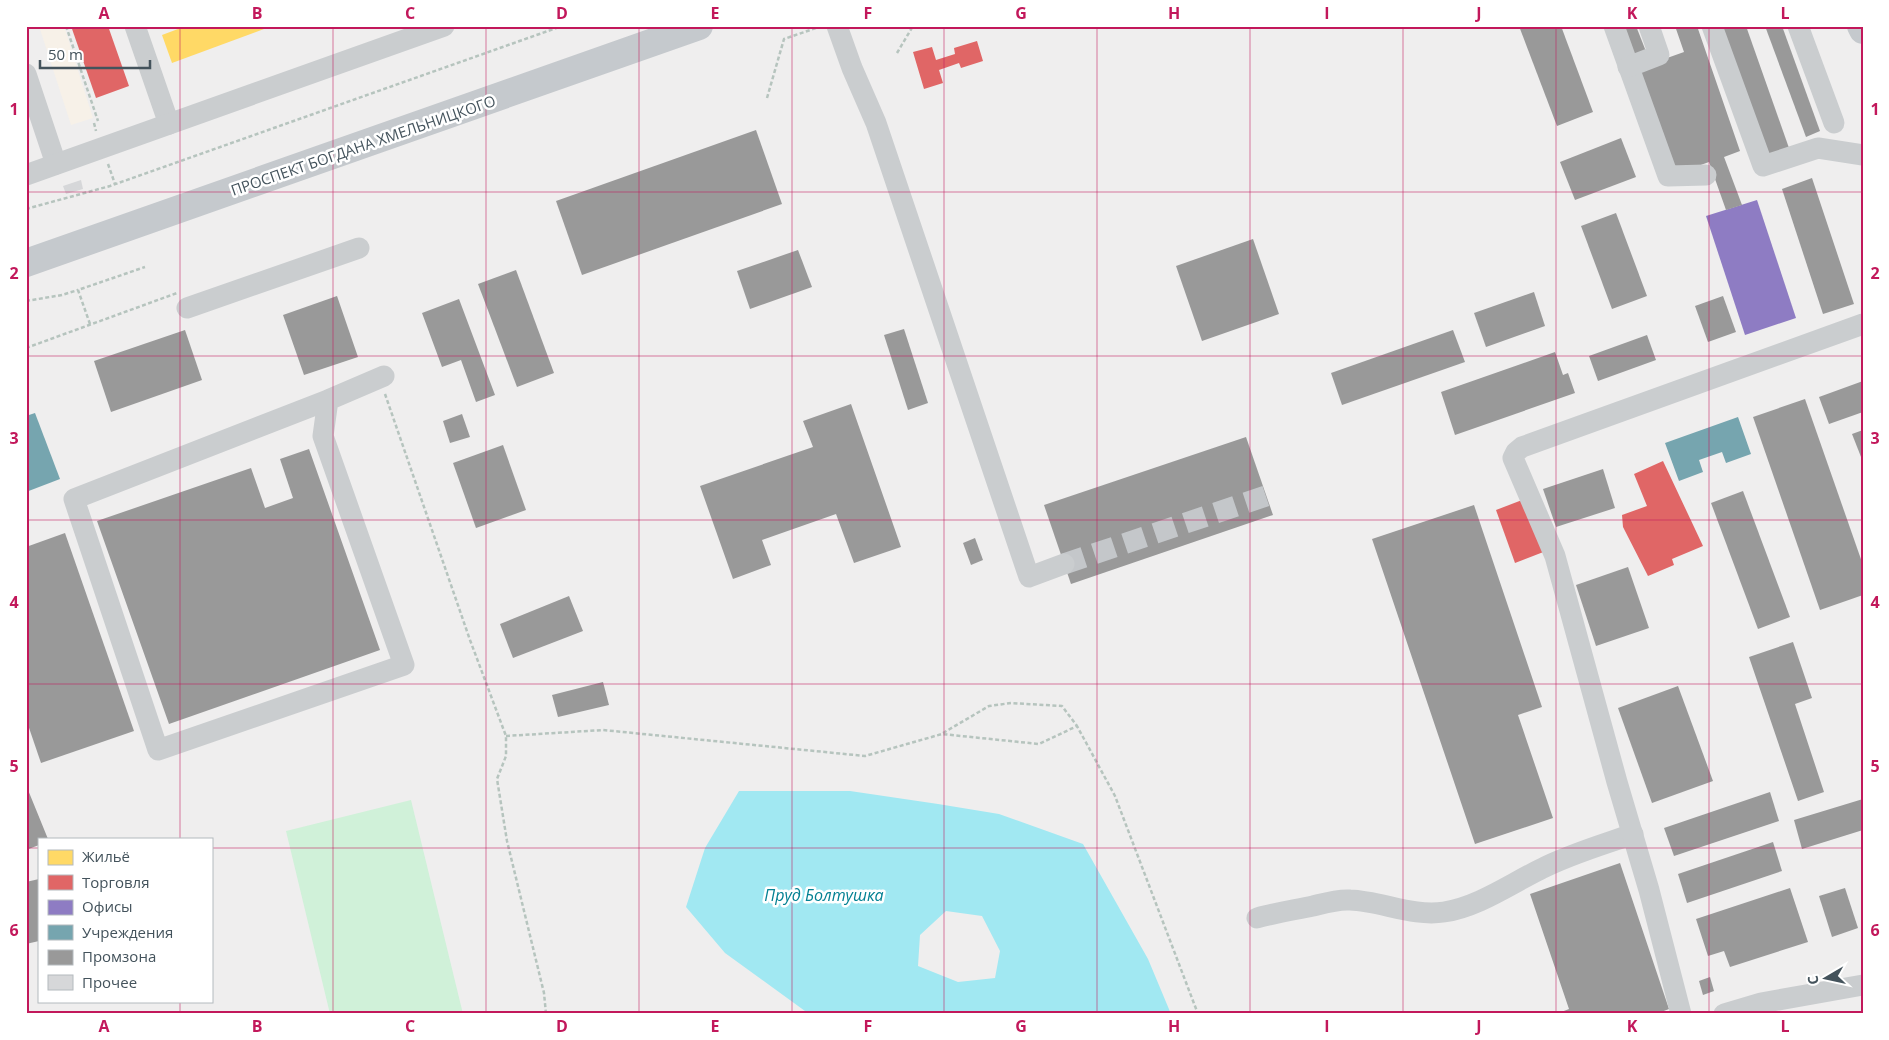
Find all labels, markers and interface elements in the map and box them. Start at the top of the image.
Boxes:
text: A [98,2,110,24]
text: B [252,2,262,24]
text: C [405,2,415,24]
text: D [556,2,568,24]
text: E [711,2,720,24]
text: F [864,2,872,24]
text: G [1015,2,1027,24]
text: H [1168,2,1180,24]
text: I [1324,2,1330,24]
text: J [1474,2,1482,24]
text: K [1627,2,1638,24]
text: L [1780,2,1790,24]
scale bar [40,38,150,70]
text: 50 m [48,44,83,64]
street label: ПРОСПЕКТ БОГДАНА ХМЕЛЬНИЦКОГО [228,90,498,200]
text: 1 [9,98,19,120]
text: 1 [1870,98,1880,120]
text: 2 [9,262,19,284]
text: 2 [1870,262,1880,284]
text: 3 [9,427,19,449]
text: 3 [1870,427,1880,449]
text: 4 [9,591,19,613]
text: 4 [1870,591,1880,613]
text: 5 [9,755,19,777]
text: 5 [1870,755,1880,777]
legend [38,838,212,1002]
text: Жильё [82,846,130,866]
text: Торговля [82,872,149,892]
water label: Пруд Болтушка [764,884,884,906]
text: Офисы [82,896,133,916]
text: 6 [9,919,19,941]
text: 6 [1870,919,1880,941]
text: Учреждения [82,922,173,942]
text: Промзона [82,946,156,966]
north arrow [1802,952,1852,1002]
text: Прочее [82,972,137,992]
text: С [1803,974,1823,986]
text: A [98,1015,110,1037]
text: B [252,1015,262,1037]
text: C [405,1015,415,1037]
text: D [556,1015,568,1037]
text: E [711,1015,720,1037]
text: F [864,1015,872,1037]
text: G [1015,1015,1027,1037]
text: H [1168,1015,1180,1037]
text: I [1324,1015,1330,1037]
text: J [1474,1015,1482,1037]
text: K [1627,1015,1638,1037]
text: L [1780,1015,1790,1037]

